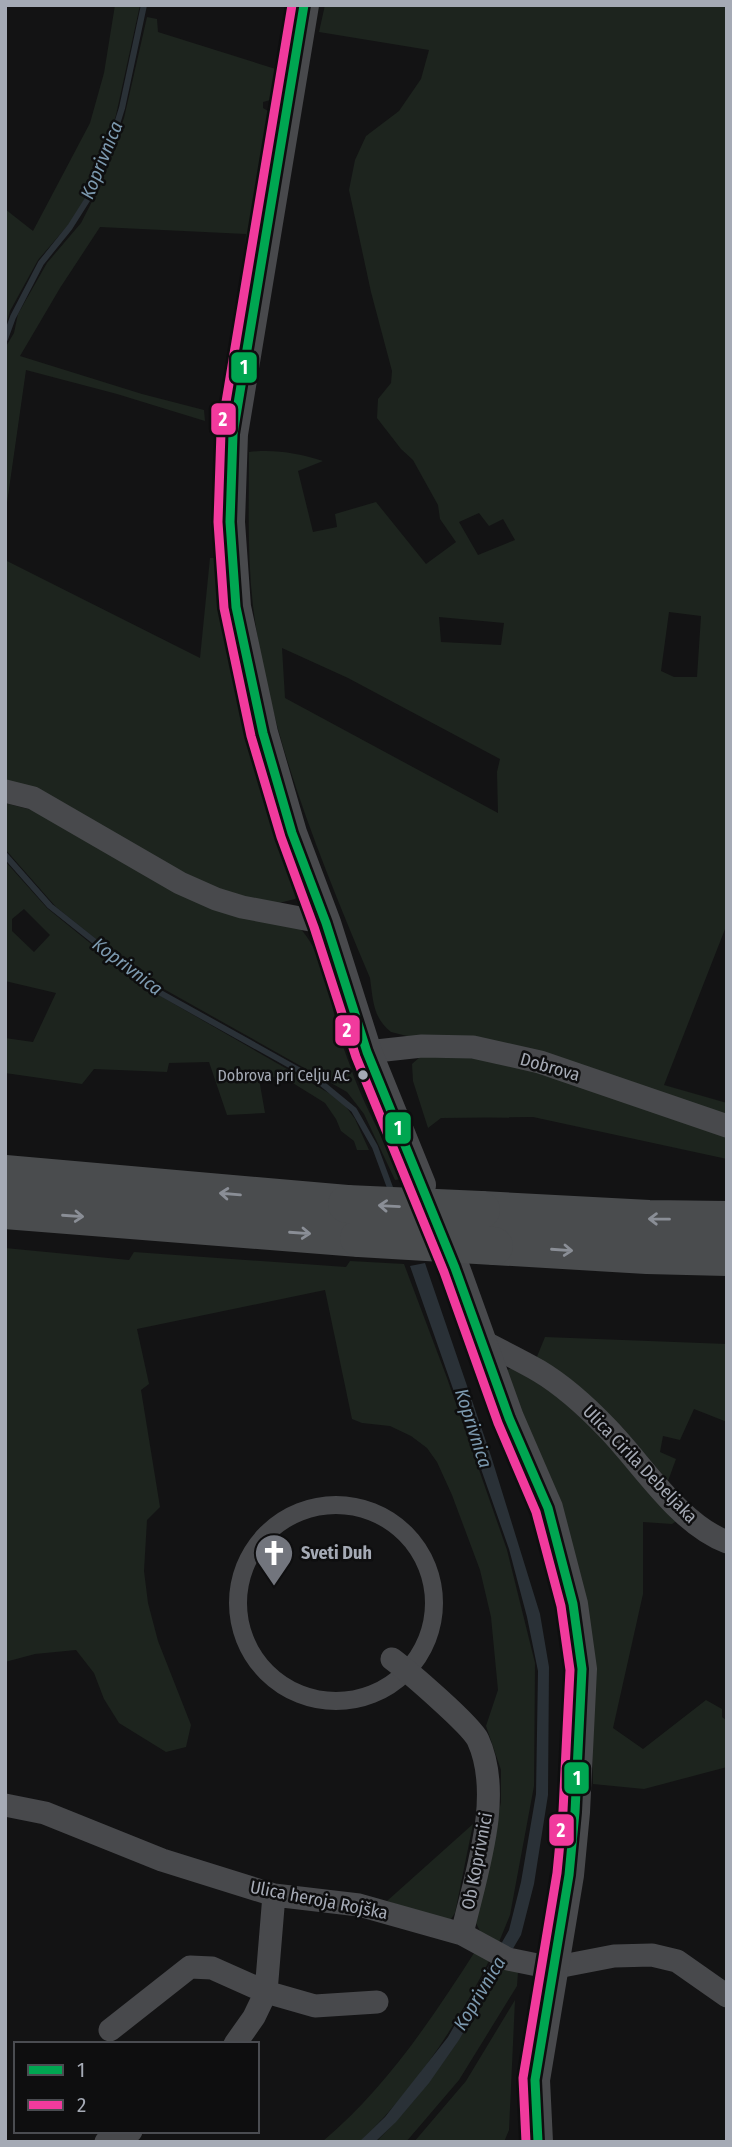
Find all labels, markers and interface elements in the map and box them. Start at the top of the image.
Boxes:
water label: Koprivnica [75,118,127,202]
line badge: 1 [230,351,258,384]
text: 1 [240,356,248,379]
line badge: 2 [210,402,237,436]
text: 2 [218,408,228,431]
water label: Koprivnica [88,933,167,1000]
line badge: 2 [334,1014,361,1047]
text: 2 [342,1019,352,1042]
street label: Dobrova [518,1048,583,1086]
place label: Dobrova pri Celju AC [217,1066,350,1085]
marker: Dobrova pri Celju AC [356,1068,370,1082]
line badge: 1 [384,1111,412,1145]
text: 1 [394,1117,402,1140]
one-way arrow [219,1187,242,1200]
one-way arrow [379,1199,401,1212]
one-way arrow [61,1210,84,1223]
one-way arrow [647,1212,670,1226]
one-way arrow [288,1227,311,1240]
one-way arrow [550,1244,573,1257]
water label: Koprivnica [450,1386,497,1471]
street label: Ulica Cirila Debeljaka [578,1400,702,1528]
church icon: Sveti Duh [253,1532,295,1587]
place label: Sveti Duh [301,1542,372,1564]
line badge: 1 [563,1761,590,1795]
text: 1 [573,1767,581,1790]
street label: Ob Koprivnici [457,1811,497,1911]
line badge: 2 [548,1813,575,1847]
text: 2 [556,1819,566,1842]
street label: Ulica heroja Rojška [248,1876,390,1924]
water label: Koprivnica [448,1952,510,2034]
legend [14,2042,259,2133]
text: 1 [77,2057,85,2083]
text: 2 [77,2092,86,2118]

